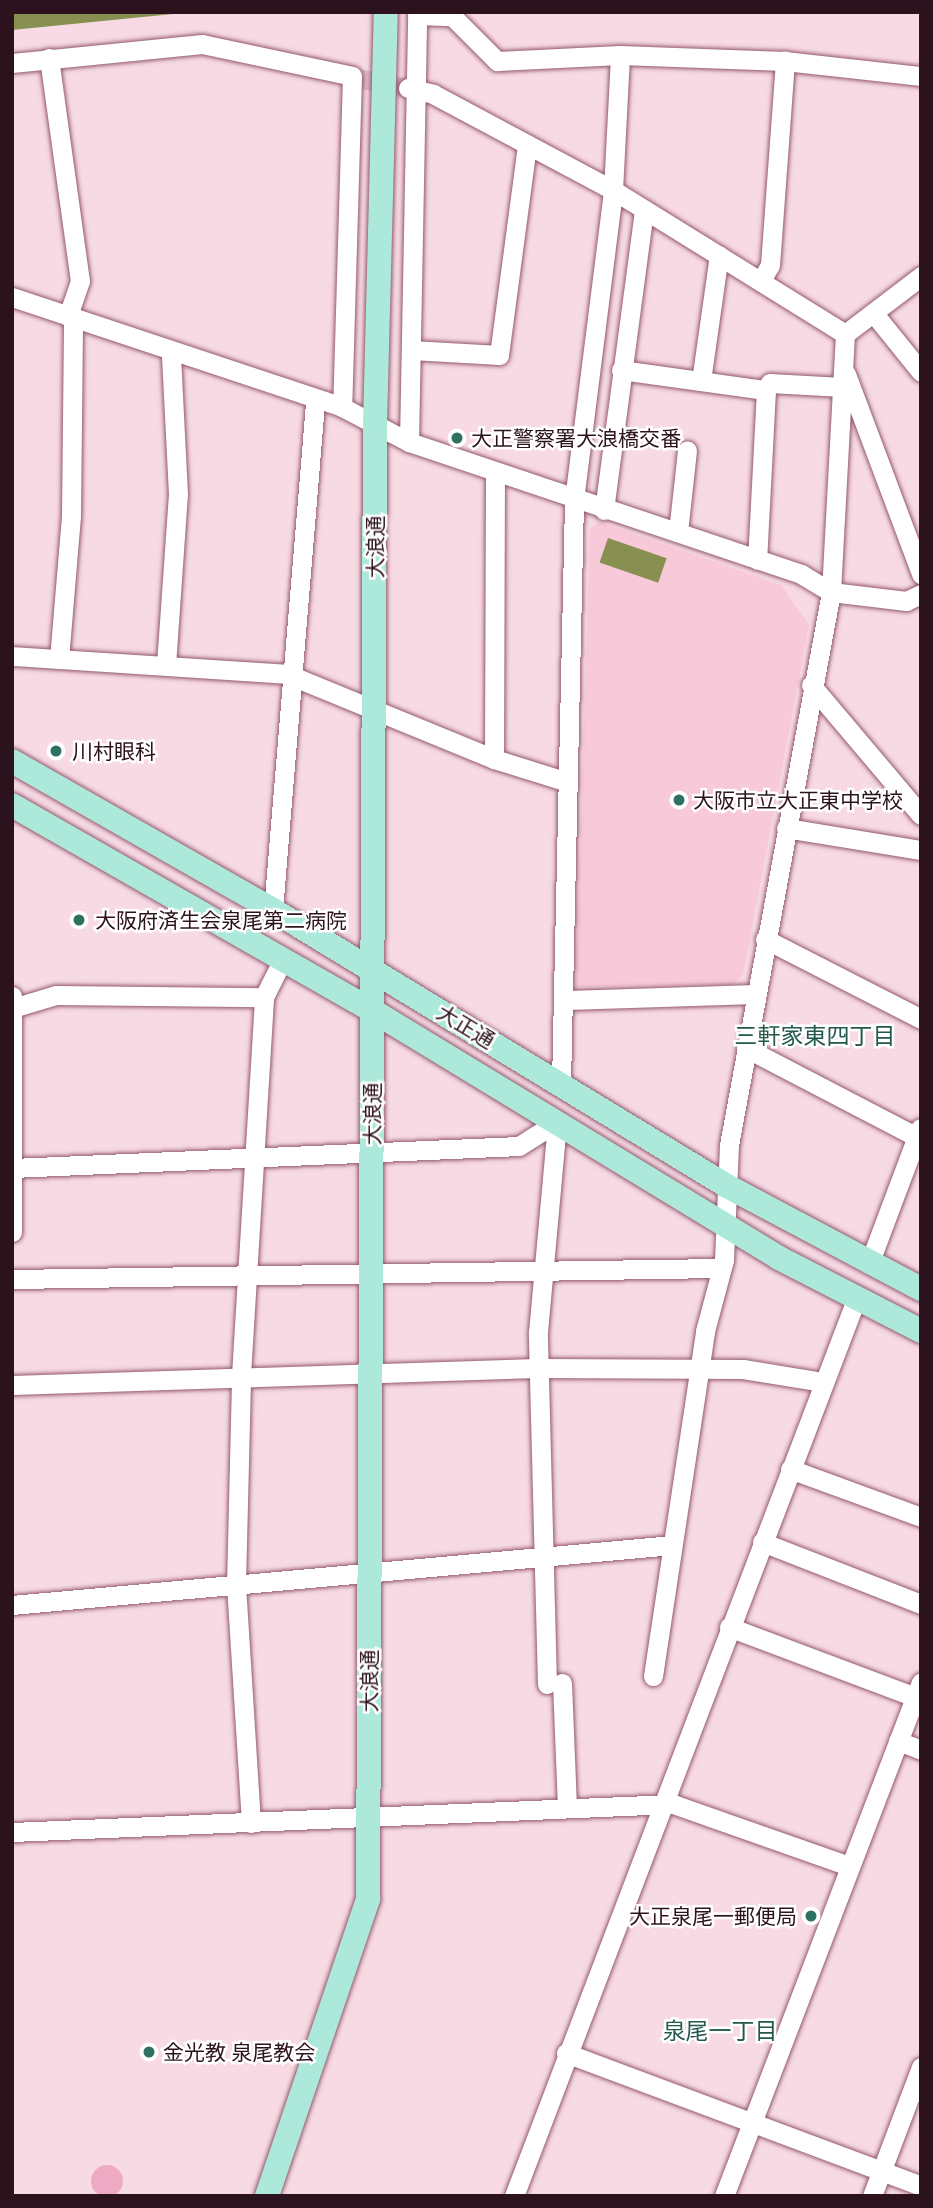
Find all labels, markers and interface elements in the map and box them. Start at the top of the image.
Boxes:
place label: 大正警察署大浪橋交番 [471,425,681,451]
marker: 大正警察署大浪橋交番 [449,430,465,446]
street label: 大浪通 [362,516,388,578]
place label: 川村眼科 [72,738,156,764]
marker: 川村眼科 [46,741,66,761]
place label: 大阪市立大正東中学校 [693,787,903,813]
marker: 大阪市立大正東中学校 [671,792,687,808]
place label: 大阪府済生会泉尾第二病院 [95,907,347,933]
marker: 大阪府済生会泉尾第二病院 [69,910,89,930]
street label: 大正通 [433,999,499,1053]
district label: 三軒家東四丁目 [735,1021,895,1049]
street label: 大浪通 [359,1083,385,1145]
street label: 大浪通 [356,1650,382,1712]
place label: 大正泉尾一郵便局 [629,1903,797,1929]
marker: 大正泉尾一郵便局 [803,1908,819,1924]
district label: 泉尾一丁目 [663,2016,777,2044]
place label: 金光教 泉尾教会 [163,2039,315,2065]
marker: 金光教 泉尾教会 [141,2044,157,2060]

